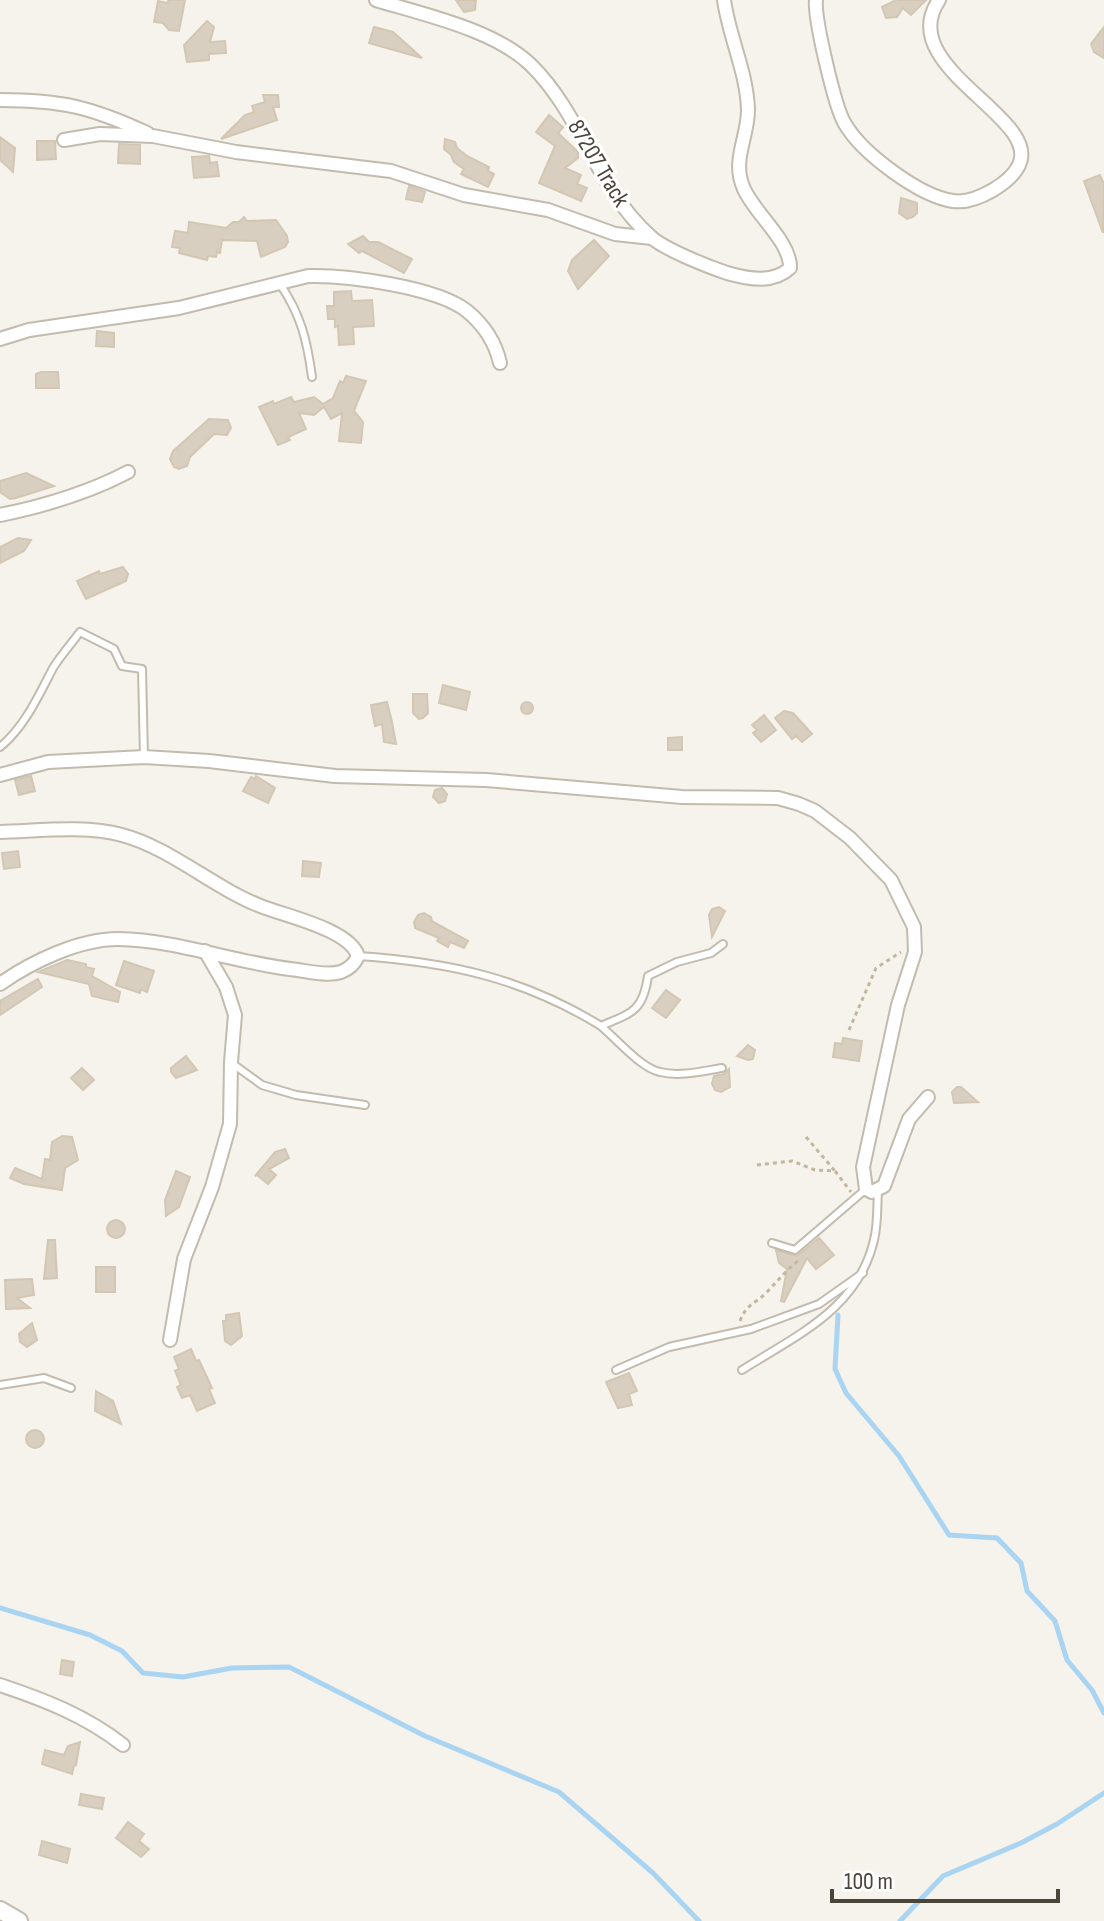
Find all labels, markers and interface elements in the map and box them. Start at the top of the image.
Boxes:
street label: 87207 Track [561,114,636,212]
scale bar [832,1853,1058,1903]
text: 100 m [844,1867,893,1896]

